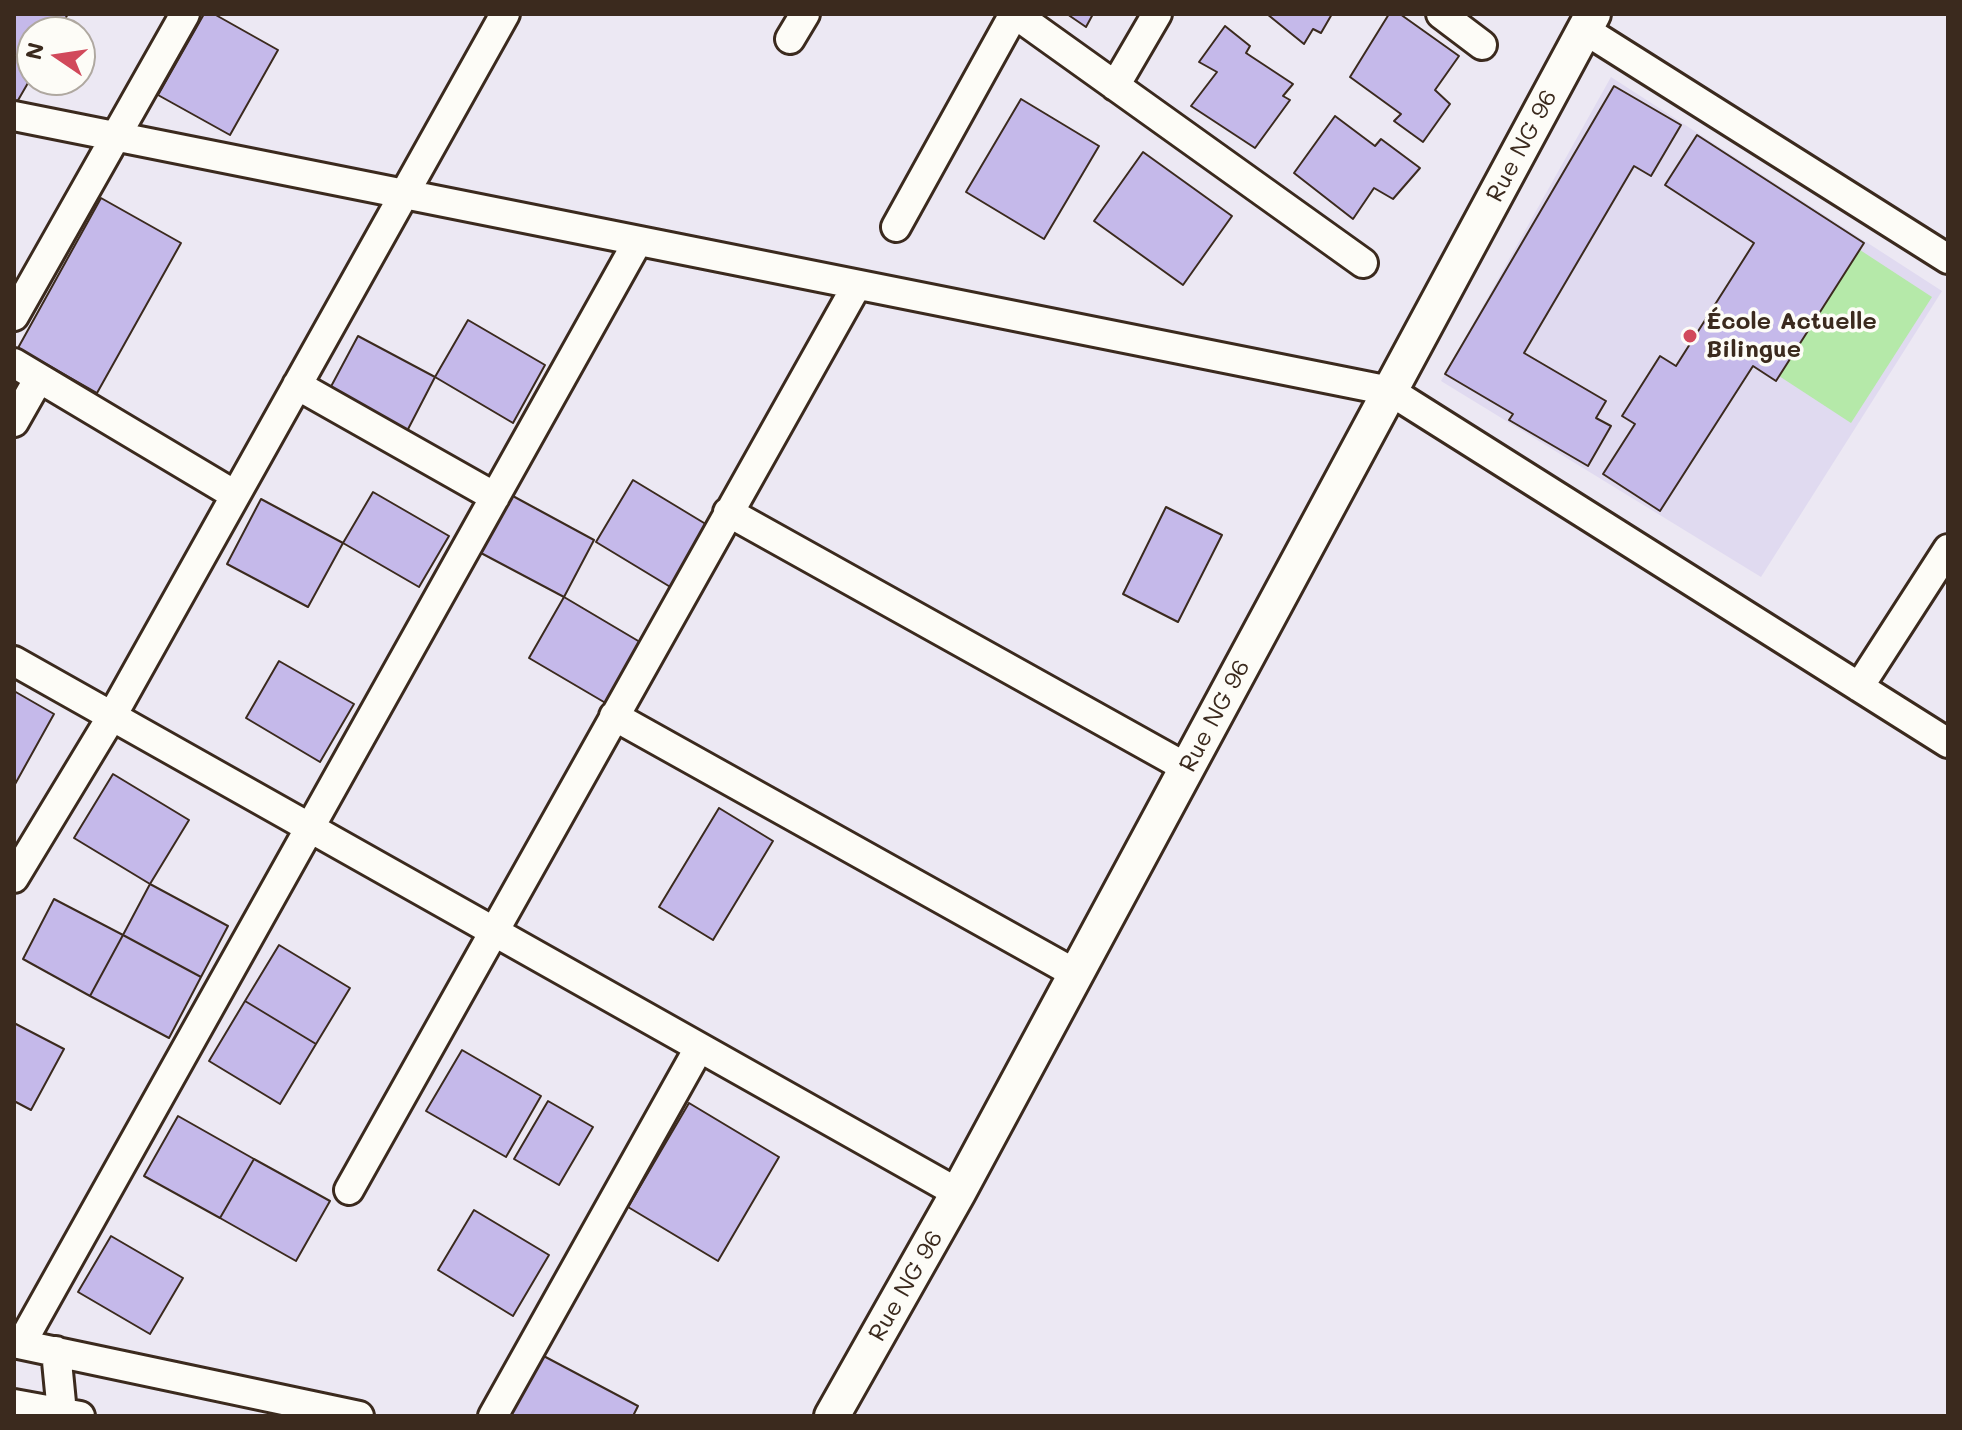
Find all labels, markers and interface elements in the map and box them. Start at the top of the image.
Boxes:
north arrow [16,16,96,96]
text: N [18,40,50,62]
street label: Rue NG 96 [1480,85,1564,207]
place label: École Actuelle Bilingue [1706,308,1877,364]
marker: École Actuelle Bilingue [1681,327,1699,345]
street label: Rue NG 96 [1173,655,1257,777]
street label: Rue NG 96 [863,1226,949,1346]

